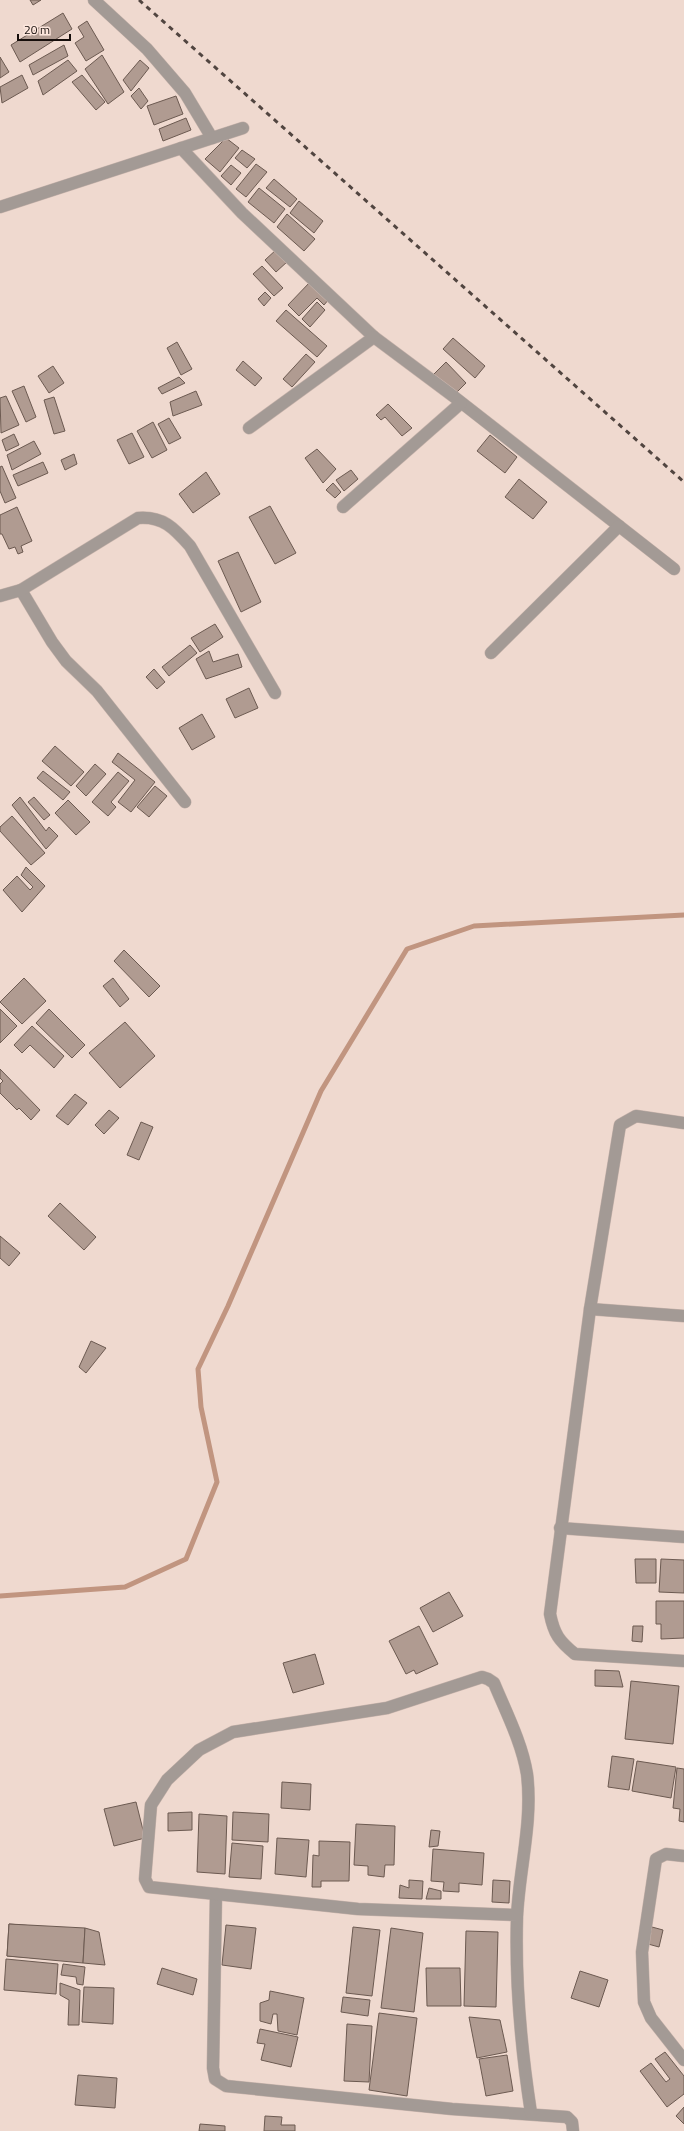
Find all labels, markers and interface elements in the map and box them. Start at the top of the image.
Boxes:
scale bar [18,16,70,42]
text: 20 m [24,20,50,39]

